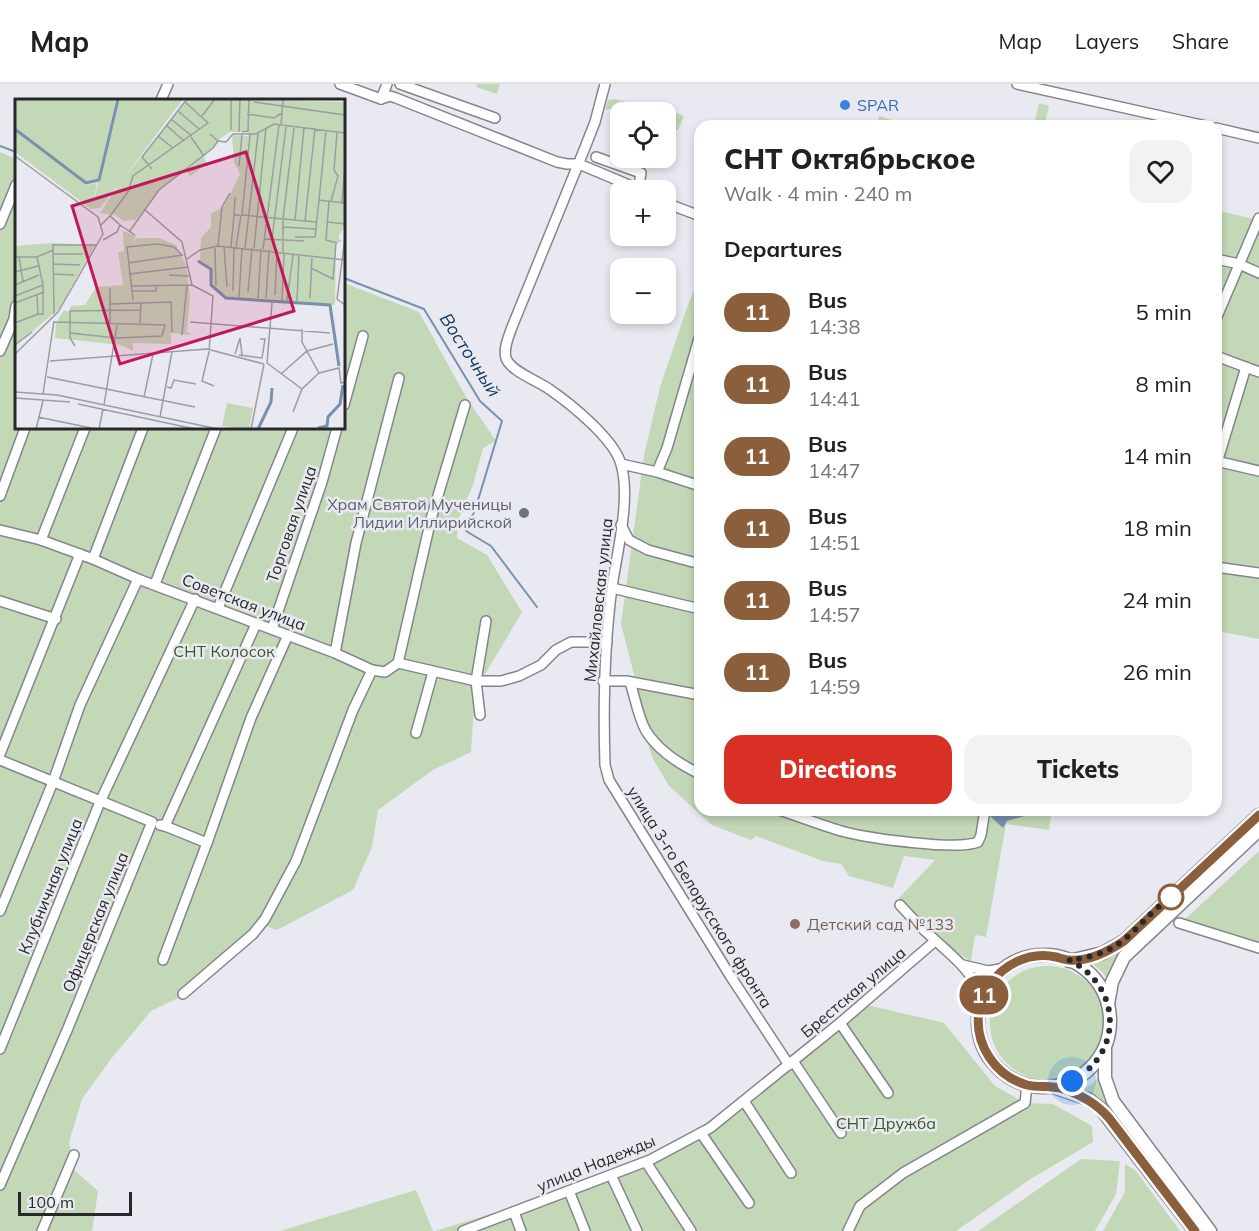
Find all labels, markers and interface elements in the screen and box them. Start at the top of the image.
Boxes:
text: Map [30,24,89,59]
text: Map [999,28,1042,54]
text: Layers [1075,28,1139,54]
text: Share [1172,28,1229,54]
place label: SPAR [857,95,899,115]
marker: SPAR [838,98,852,112]
inset map [15,99,345,429]
map controls [610,102,676,324]
button: locate [610,102,676,168]
button: heart [1129,140,1192,203]
text: СНТ Октябрьское [724,141,976,176]
button: + [610,180,676,246]
text: Walk · 4 min · 240 m [724,181,912,206]
text: Departures [724,235,842,263]
button: − [610,258,676,324]
text: Bus [808,286,847,314]
text: 5 min [1136,298,1192,326]
text: 11 [744,299,770,325]
water label: Восточный [435,308,506,401]
text: 14:38 [808,314,861,339]
text: Bus [808,358,847,386]
text: 8 min [1136,370,1192,398]
text: 11 [744,371,770,397]
text: 14:41 [808,386,861,411]
text: Bus [808,430,847,458]
text: 14 min [1122,442,1192,470]
text: 11 [744,443,770,469]
text: 14:47 [808,458,861,483]
street label: Торговая улица [262,463,320,585]
place label: Храм Святой Мученицы Лидии Иллирийской [327,494,512,532]
text: Bus [808,502,847,530]
marker: Храм Святой Мученицы Лидии Иллирийской [517,506,531,520]
text: 18 min [1122,514,1192,542]
text: 11 [744,515,770,541]
street label: Михайловская улица [579,517,617,683]
text: 14:51 [808,530,861,555]
street label: Советская улица [179,569,309,635]
text: Bus [808,574,847,602]
text: 24 min [1122,586,1192,614]
text: 11 [744,587,770,613]
text: 14:57 [808,602,861,627]
park label: СНТ Колосок [173,641,275,661]
text: Bus [808,646,847,674]
text: 26 min [1122,658,1192,686]
text: 11 [744,659,770,685]
text: 14:59 [808,674,861,699]
button: Directions [724,735,952,804]
button: Tickets [964,735,1192,804]
street label: улица 3-го Белорусского фронта [623,782,777,1012]
street label: Клубничная улица [14,815,86,957]
street label: Офицерская улица [58,849,132,995]
unlabelled marker [1158,884,1184,910]
place label: Детский сад №133 [807,914,954,934]
marker: Детский сад №133 [788,917,802,931]
street label: Брестская улица [796,942,910,1042]
line badge: 11 [957,976,1011,1014]
text: 11 [971,982,997,1008]
your location [1057,1066,1087,1096]
park label: СНТ Дружба [836,1113,936,1133]
street label: улица Надежды [534,1130,658,1196]
scale bar [18,1189,132,1216]
text: 100 m [27,1192,74,1212]

